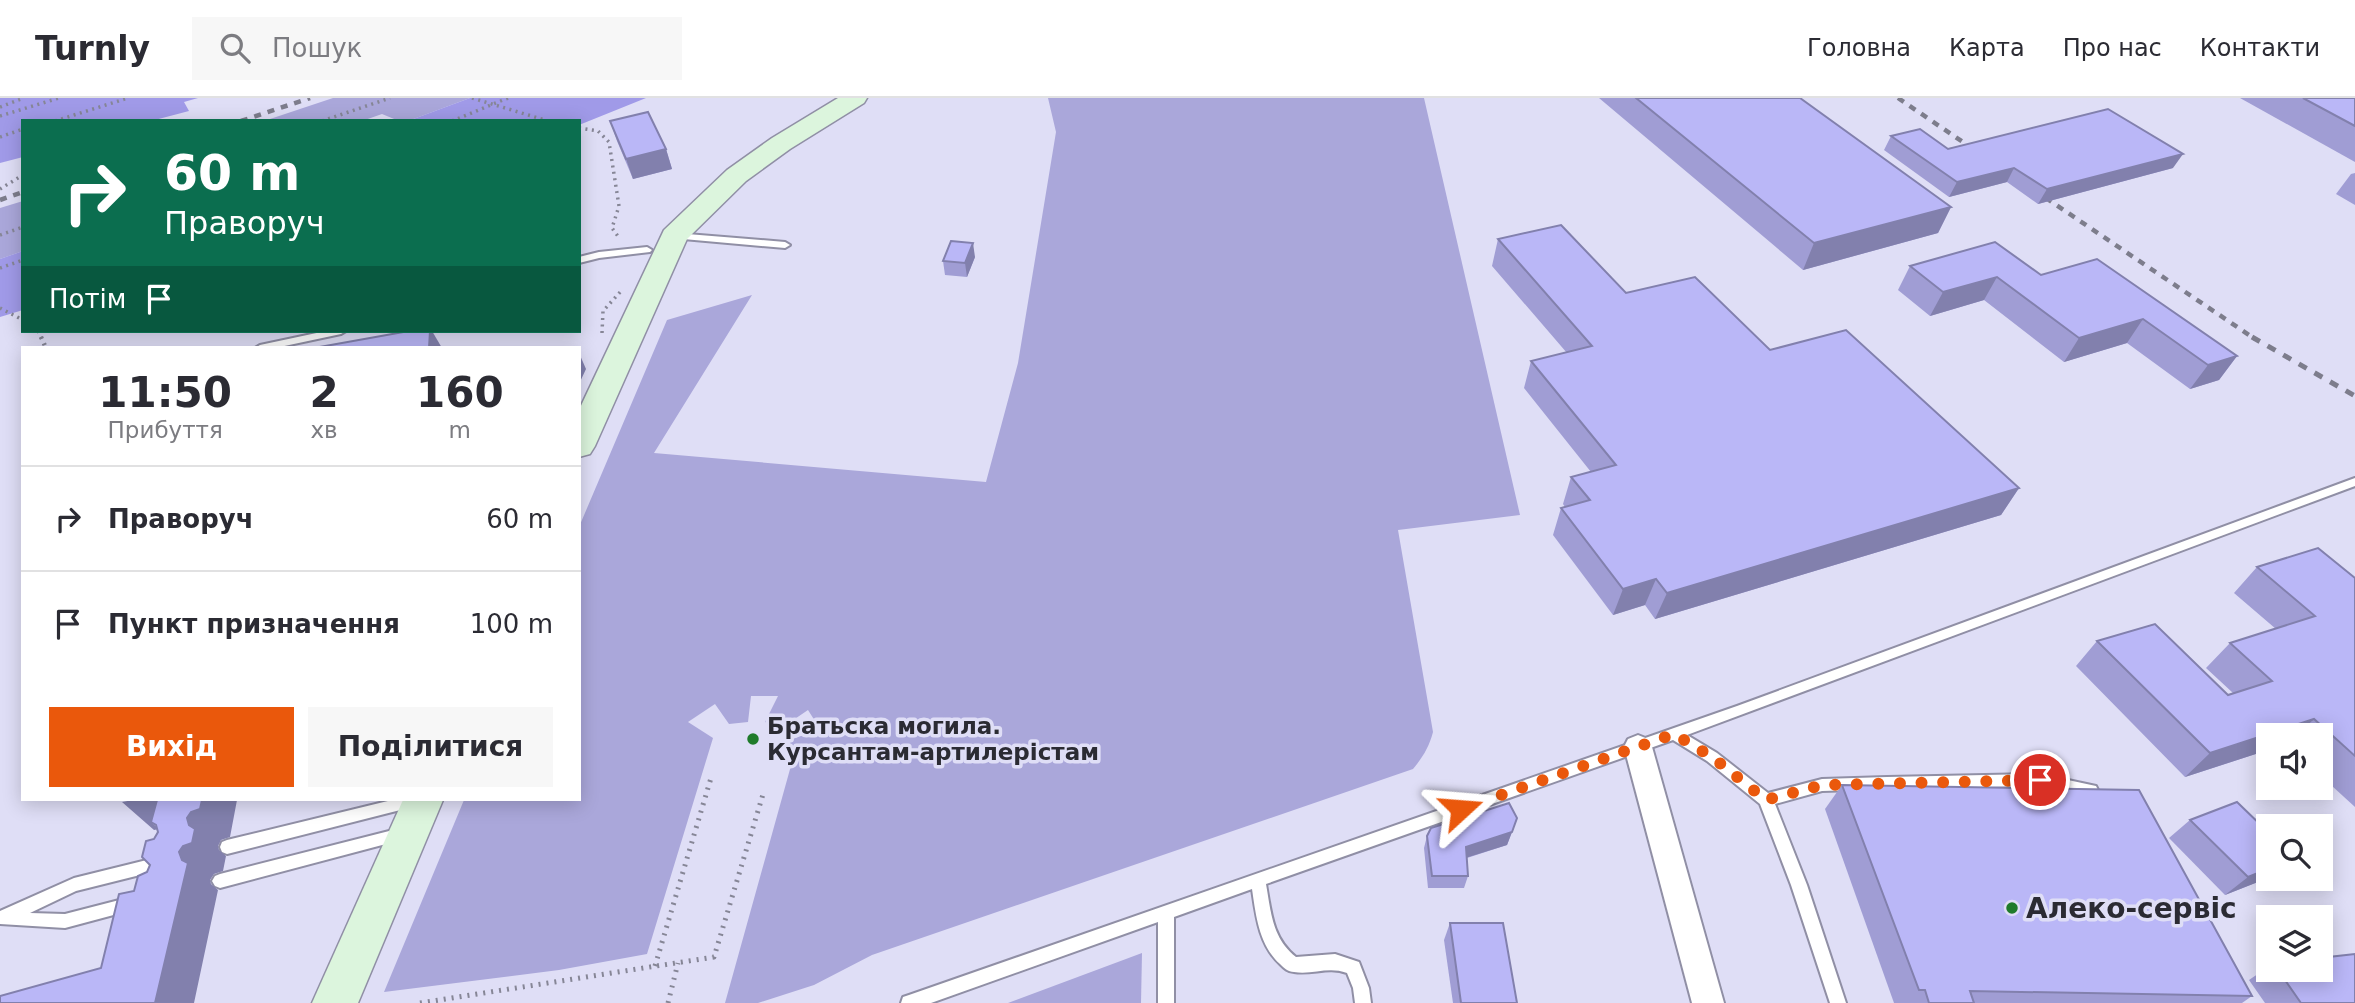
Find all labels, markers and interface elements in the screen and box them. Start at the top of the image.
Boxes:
search box [192,17,682,80]
text: Turnly [35,29,150,68]
icon: search [216,29,254,67]
text: Пошук [272,33,362,63]
text: Головна [1807,34,1911,62]
text: Карта [1949,34,2025,62]
text: Про нас [2063,34,2162,62]
text: Контакти [2200,34,2320,62]
text: 60 m [164,145,300,202]
icon: right [49,147,140,238]
text: Праворуч [164,204,325,242]
icon: arrive [140,280,178,318]
text: Потім [49,284,126,314]
text: 11:50 [98,368,232,417]
text: 2 [309,368,339,417]
text: 160 [416,368,504,417]
text: Прибуття [108,417,223,443]
text: хв [310,417,338,443]
text: m [449,417,471,443]
icon: right [49,500,87,538]
text: Праворуч [108,504,254,534]
text: 60 m [486,504,553,534]
icon: arrive [49,605,87,643]
text: Пункт призначення [108,609,400,639]
text: 100 m [470,609,553,639]
button: Вихід [49,707,294,787]
button: Поділитися [308,707,553,787]
place label: Братьска могила. Курсантам-артилерістам [767,713,1099,765]
map controls [2256,723,2333,982]
button: sound [2256,723,2333,800]
marker: Братьска могила. Курсантам-артилерістам [745,731,761,747]
pin [2010,750,2070,810]
icon: arrive [2021,761,2059,799]
position arrow [1424,772,1498,846]
button: search [2256,814,2333,891]
place label: Алеко-сервіс [2026,892,2237,925]
marker: Алеко-сервіс [2004,900,2020,916]
button: layers [2256,905,2333,982]

